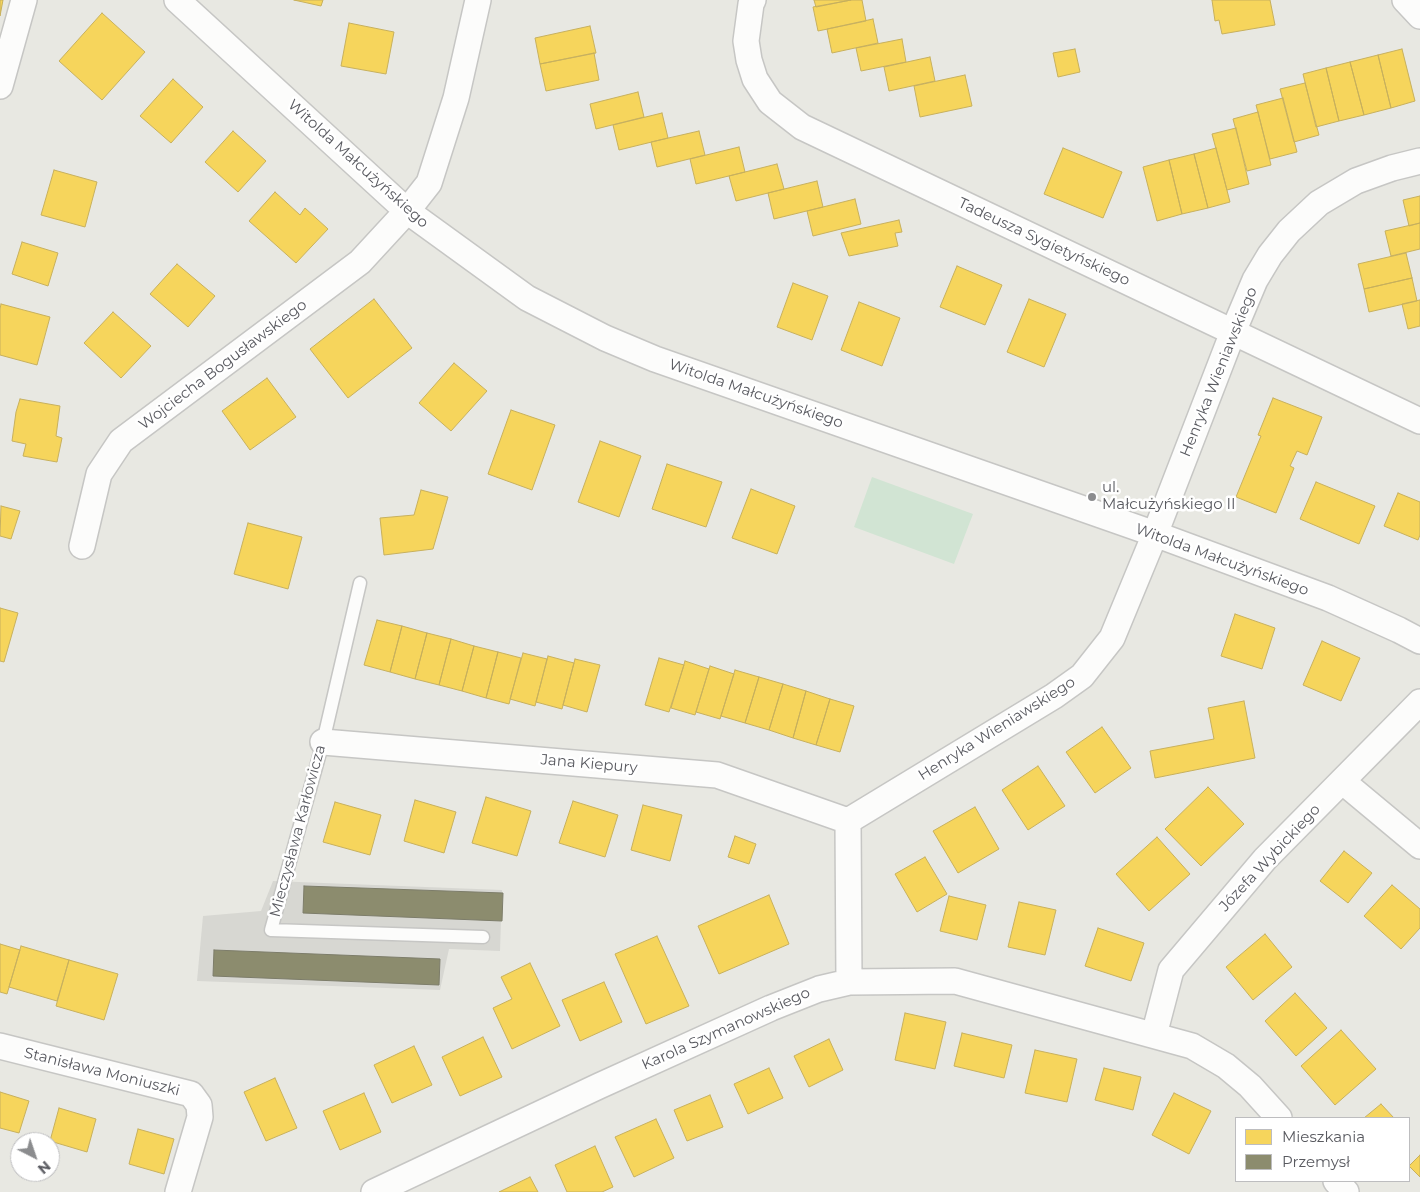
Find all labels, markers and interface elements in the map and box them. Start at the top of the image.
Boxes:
street label: Witolda Małcużyńskiego [284,96,432,232]
street label: Tadeusza Sygietyńskiego [955,194,1133,290]
street label: Henryka Wieniawskiego [1177,284,1261,460]
street label: Wojciecha Bogusławskiego [136,296,310,434]
street label: Witolda Małcużyńskiego [666,356,846,432]
place label: ul. Małcużyńskiego II [1102,479,1236,514]
marker: ul. Małcużyńskiego II [1086,491,1098,503]
street label: Witolda Małcużyńskiego [1133,520,1311,600]
street label: Henryka Wieniawskiego [915,673,1079,785]
street label: Mieczysława Karłowicza [266,743,330,919]
street label: Jana Kiepury [540,751,638,777]
street label: Józefa Wybickiego [1216,801,1324,915]
street label: Karola Szymanowskiego [639,984,813,1074]
street label: Stanisława Moniuszki [22,1044,182,1100]
legend [1235,1117,1410,1182]
text: Mieszkania [1282,1127,1365,1146]
north arrow [10,1132,60,1182]
text: Przemysł [1282,1152,1350,1171]
text: N [34,1157,54,1178]

